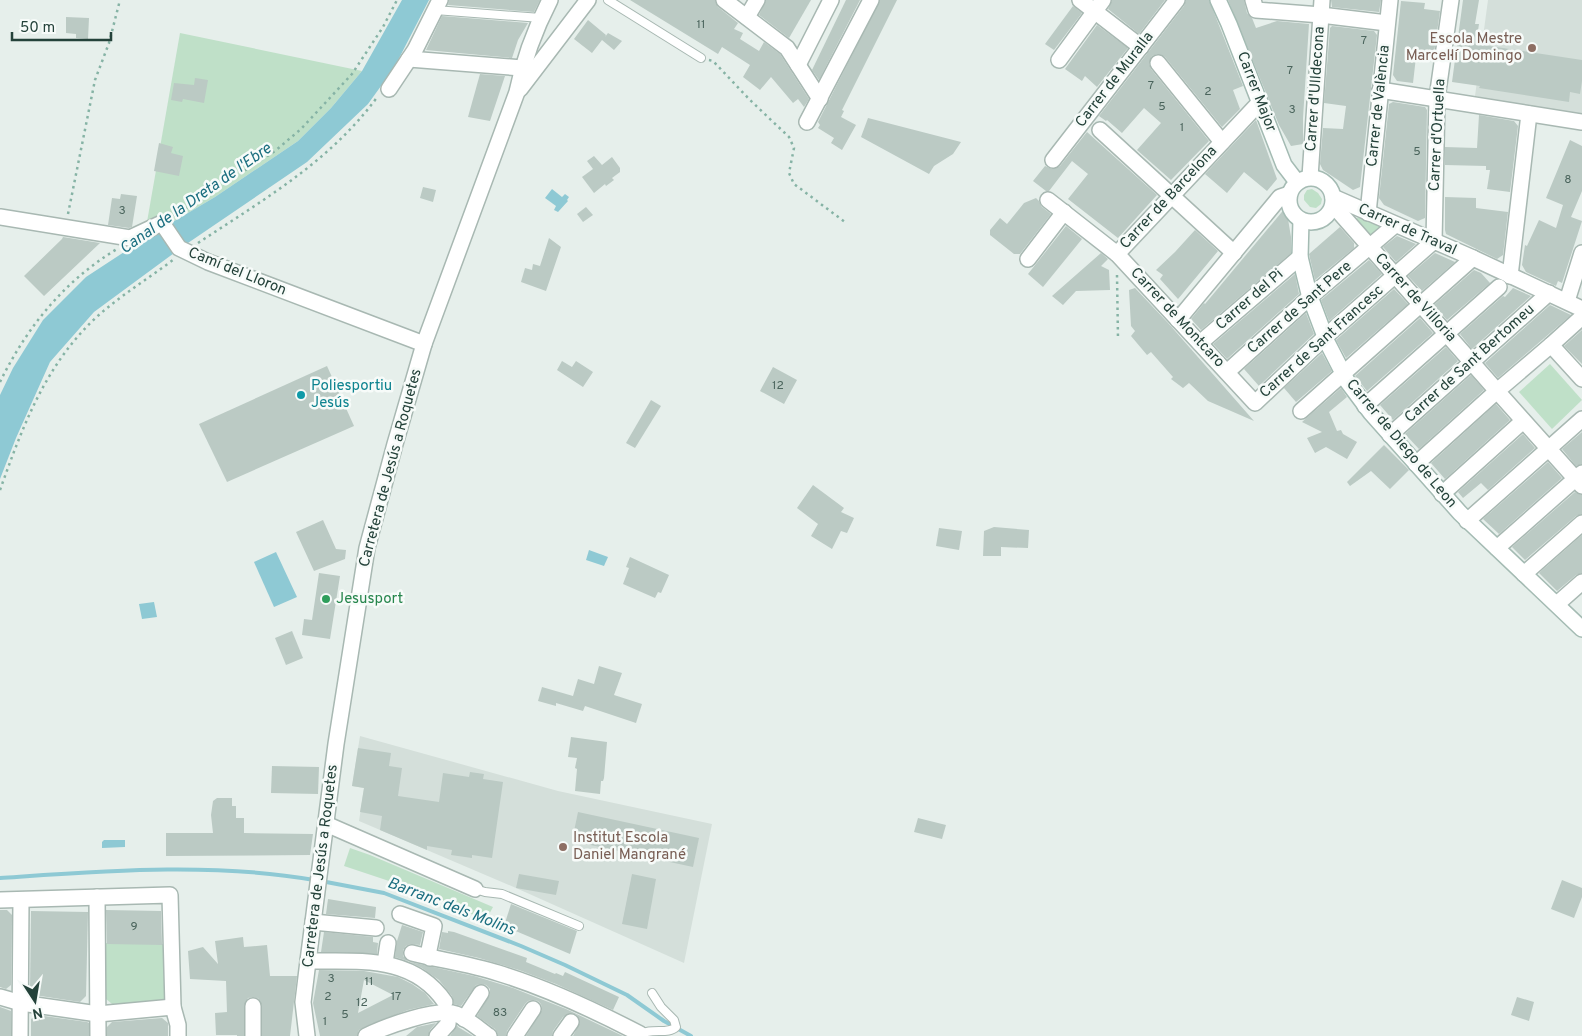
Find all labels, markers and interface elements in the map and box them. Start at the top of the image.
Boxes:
scale bar [12,10,111,42]
house number: 11 [697,17,705,33]
text: 50 m [20,19,55,38]
street label: Carrer d'Ulldecona [1302,26,1330,152]
street label: Carrer de Muralla [1072,28,1158,132]
place label: Escola Mestre Marcel·lí Domingo [1406,30,1522,66]
house number: 7 [1361,33,1367,49]
marker: Escola Mestre Marcel·lí Domingo [1526,42,1538,54]
street label: Carrer de València [1363,44,1395,168]
street label: Carrer Major [1232,49,1280,135]
house number: 7 [1287,63,1293,79]
house number: 7 [1148,78,1154,94]
street label: Carrer d'Ortuella [1426,78,1450,192]
house number: 2 [1204,84,1212,100]
house number: 5 [1158,99,1166,115]
house number: 3 [1288,102,1296,118]
house number: 1 [1180,120,1184,136]
water label: Canal de la Dreta de l'Ebre [116,139,276,259]
street label: Carrer de Barcelona [1116,142,1222,254]
house number: 5 [1413,144,1421,160]
house number: 8 [1564,172,1572,188]
street label: Carrer de Traval [1355,200,1459,260]
house number: 3 [118,203,126,219]
street label: Camí del Lloron [185,244,289,300]
street label: Carrer de Villoria [1370,250,1460,346]
street label: Carrer de Sant Pere [1244,257,1356,359]
street label: Carrer de Montcaro [1126,264,1228,372]
street label: Carrer del Pi [1212,265,1288,335]
street label: Carrer de Sant Francesc [1256,281,1388,403]
street label: Carrer de Sant Bertomeu [1401,301,1539,427]
street label: Carretera de Jesús a Roquetes [355,367,427,569]
street label: Carrer de Diego de Leon [1341,376,1461,512]
place label: Poliesportiu Jesús [311,377,392,413]
house number: 12 [772,378,784,394]
marker: Poliesportiu Jesús [295,389,307,401]
place label: Jesusport [336,590,403,609]
marker: Jesusport [320,593,332,605]
street label: Carretera de Jesús a Roquetes [299,763,343,969]
place label: Institut Escola Daniel Mangrané [573,829,686,865]
marker: Institut Escola Daniel Mangrané [557,841,569,853]
water label: Barranc dels Molins [384,873,518,941]
house number: 9 [130,919,138,935]
house number: 3 [327,971,335,987]
house number: 11 [365,974,373,990]
north arrow [10,976,60,1026]
house number: 2 [324,989,332,1005]
house number: 17 [391,989,401,1005]
house number: 12 [356,995,368,1011]
text: N [31,1003,44,1022]
house number: 83 [493,1005,507,1021]
house number: 5 [341,1007,349,1023]
house number: 1 [323,1014,327,1030]

